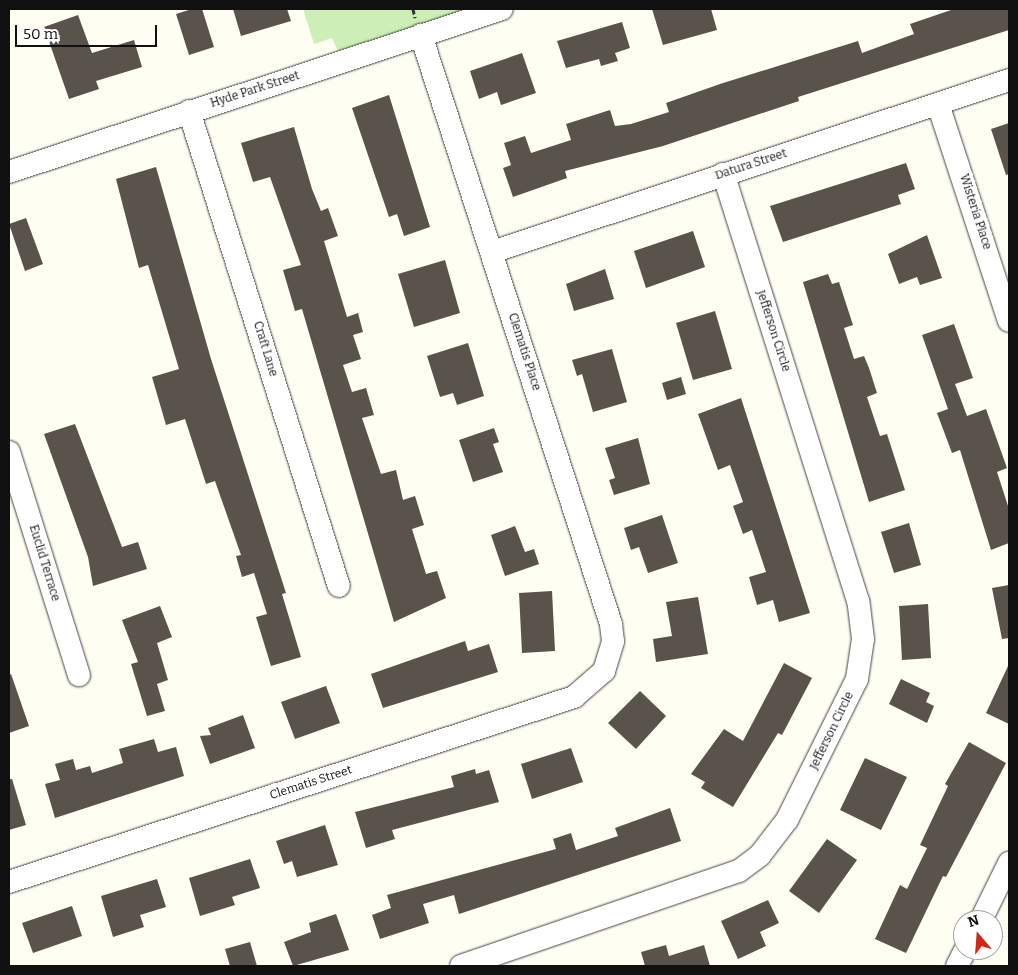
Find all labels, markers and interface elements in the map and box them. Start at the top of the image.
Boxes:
scale bar [18,15,160,47]
text: 50 m [23,25,58,43]
street label: Hyde Park Street [209,69,301,111]
street label: Datura Street [713,147,789,183]
street label: Wisteria Place [956,172,994,252]
street label: Jefferson Circle [753,288,793,374]
street label: Clematis Place [505,311,543,393]
street label: Craft Lane [250,320,280,378]
street label: Euclid Terrace [26,523,62,603]
street label: Jefferson Circle [807,690,857,772]
street label: Clematis Street [268,763,354,803]
north arrow [953,910,1003,960]
text: N [966,911,981,931]

